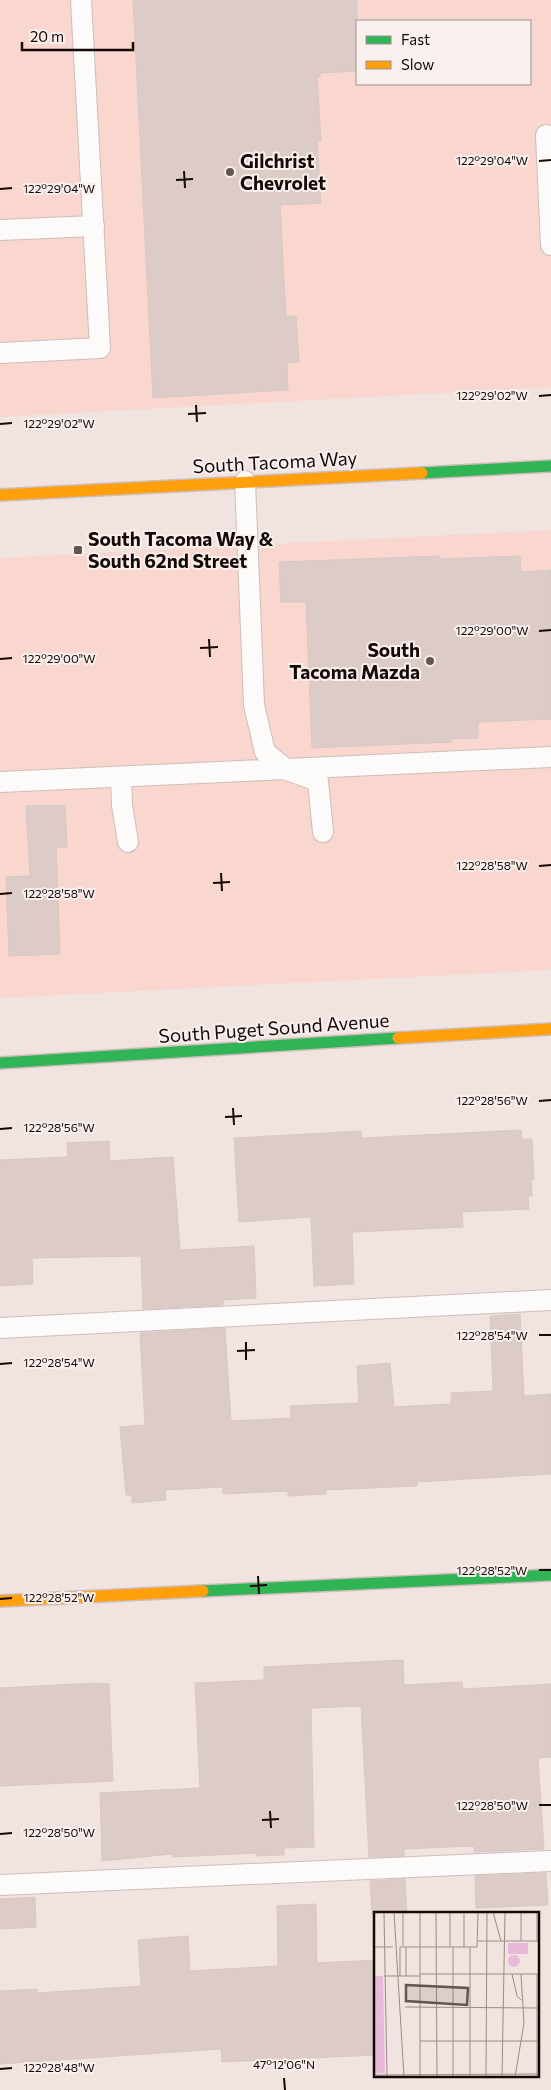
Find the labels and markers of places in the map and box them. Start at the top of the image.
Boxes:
place label: Gilchrist Chevrolet [240,149,326,194]
marker: Gilchrist Chevrolet [224,166,236,178]
place label: South Tacoma Way & South 62nd Street [88,527,274,572]
marker: South Tacoma Way & South 62nd Street [72,544,84,556]
place label: South Tacoma Mazda [289,638,420,683]
marker: South Tacoma Mazda [424,655,436,667]

